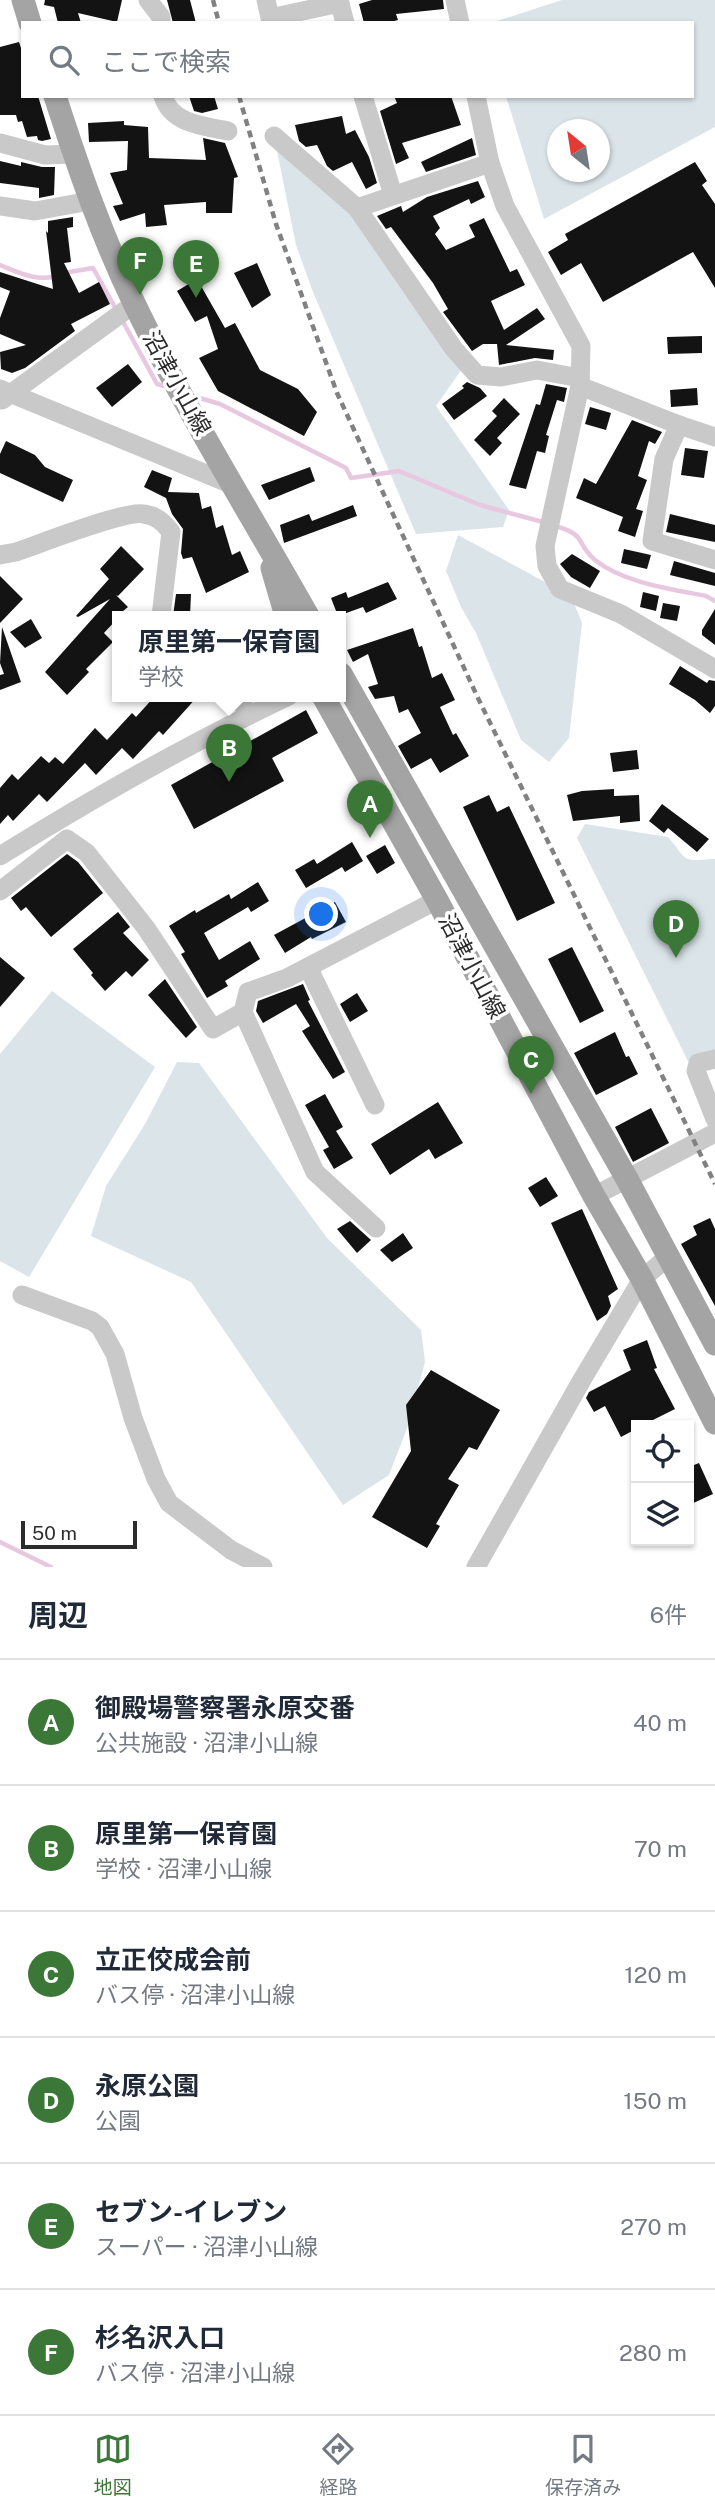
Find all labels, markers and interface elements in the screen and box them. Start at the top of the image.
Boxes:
search box [21,21,694,98]
icon: search [45,41,83,79]
text: ここで検索 [101,46,231,77]
north arrow [547,119,610,182]
pin: F [117,237,163,295]
pin: E [173,240,219,298]
street label: 沼津小山線 [138,326,217,440]
popup [112,611,346,702]
text: 原里第一保育園 [138,626,320,657]
text: 学校 [138,663,184,690]
pin: B [206,724,252,782]
pin: A [347,780,393,838]
your location [304,897,338,931]
pin: D [653,900,699,958]
street label: 沼津小山線 [434,909,511,1023]
pin: C [508,1036,554,1094]
map controls [631,1420,694,1546]
button: locate [631,1420,694,1483]
button: layers [631,1483,694,1546]
scale bar [21,1518,136,1550]
text: 50 m [32,1522,77,1544]
text: 周辺 [28,1597,88,1633]
text: 6件 [650,1601,687,1628]
text: 御殿場警察署永原交番 [95,1692,355,1723]
text: A [43,1709,59,1736]
text: 40 m [633,1709,687,1736]
text: 公共施設 · 沼津小山線 [95,1729,318,1756]
text: 原里第一保育園 [95,1818,277,1849]
text: B [43,1835,59,1862]
text: 70 m [634,1835,687,1862]
text: 学校 · 沼津小山線 [95,1855,272,1882]
text: 立正佼成会前 [95,1944,251,1975]
text: C [43,1961,59,1988]
text: 120 m [624,1961,687,1988]
text: バス停 · 沼津小山線 [95,1981,295,2008]
text: 永原公園 [95,2070,199,2101]
text: D [43,2087,59,2114]
text: 150 m [623,2087,687,2114]
text: 公園 [95,2107,141,2134]
text: セブン-イレブン [95,2196,287,2227]
text: E [44,2213,58,2240]
text: 270 m [620,2213,687,2240]
text: スーパー · 沼津小山線 [95,2233,318,2260]
text: 杉名沢入口 [95,2322,225,2353]
text: F [44,2339,58,2366]
text: 280 m [619,2339,687,2366]
text: バス停 · 沼津小山線 [95,2359,295,2386]
tab: 地図 [94,2430,132,2499]
tab: 経路 [319,2430,357,2499]
tab: 保存済み [545,2430,621,2499]

